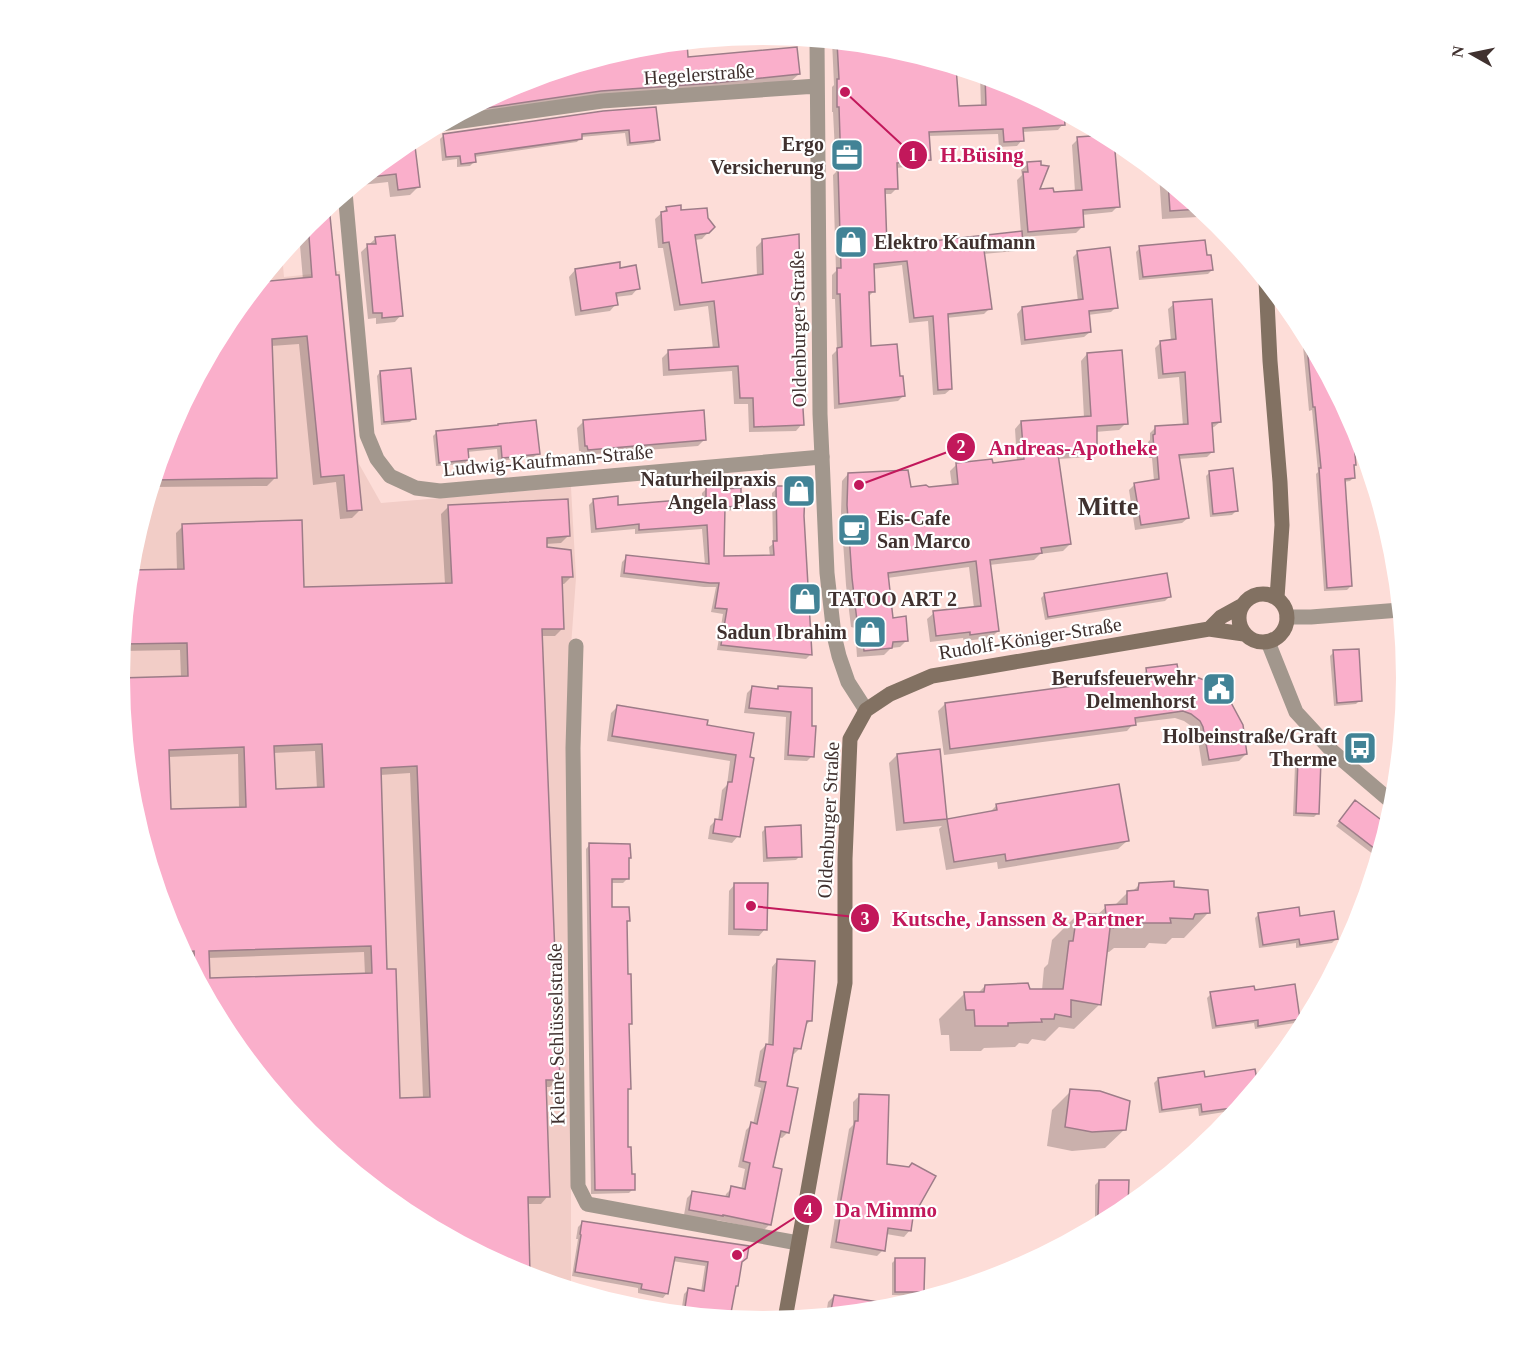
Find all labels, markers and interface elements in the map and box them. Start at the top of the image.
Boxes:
north arrow [1442,24,1502,84]
text: N [1448,44,1467,59]
street label: Hegelerstraße [643,59,755,90]
place label: Ergo Versicherung [710,133,824,179]
callout: H.Büsing [898,135,1036,174]
office icon: Ergo Versicherung [829,137,865,173]
text: H.Büsing [940,143,1024,167]
text: 1 [909,145,918,165]
shop icon: Elektro Kaufmann [833,224,869,260]
place label: Elektro Kaufmann [874,231,1035,253]
street label: Oldenburger Straße [786,250,811,408]
callout: Andreas-Apotheke [946,428,1169,467]
text: Andreas-Apotheke [989,436,1157,460]
text: 2 [957,437,966,457]
street label: Ludwig-Kaufmann-Straße [442,440,654,481]
place label: Naturheilpraxis Angela Plass [640,468,776,514]
shop icon: Naturheilpraxis Angela Plass [781,473,817,509]
district label: Mitte [1078,492,1138,521]
place label: Eis-Cafe San Marco [877,507,971,552]
cafe icon: Eis-Cafe San Marco [836,512,872,548]
shop icon: TATOO ART 2 [787,581,823,617]
place label: TATOO ART 2 [828,588,957,610]
street label: Rudolf-Königer-Straße [937,613,1123,664]
shop icon: Sadun Ibrahim [852,614,888,650]
place label: Sadun Ibrahim [716,621,847,643]
place label: Berufsfeuerwehr Delmenhorst [1052,667,1196,712]
public building icon: Berufsfeuerwehr Delmenhorst [1201,671,1237,707]
place label: Holbeinstraße/Graft Therme [1163,725,1337,770]
bus stop icon: Holbeinstraße/Graft Therme [1342,730,1378,766]
street label: Oldenburger Straße [813,741,844,899]
callout: Kutsche, Janssen & Partner [850,899,1156,938]
text: Kutsche, Janssen & Partner [892,907,1144,931]
text: 3 [861,909,870,929]
street label: Kleine Schlüsselstraße [543,943,569,1125]
callout: Da Mimmo [793,1190,949,1229]
text: Da Mimmo [835,1198,937,1222]
text: 4 [804,1200,813,1220]

